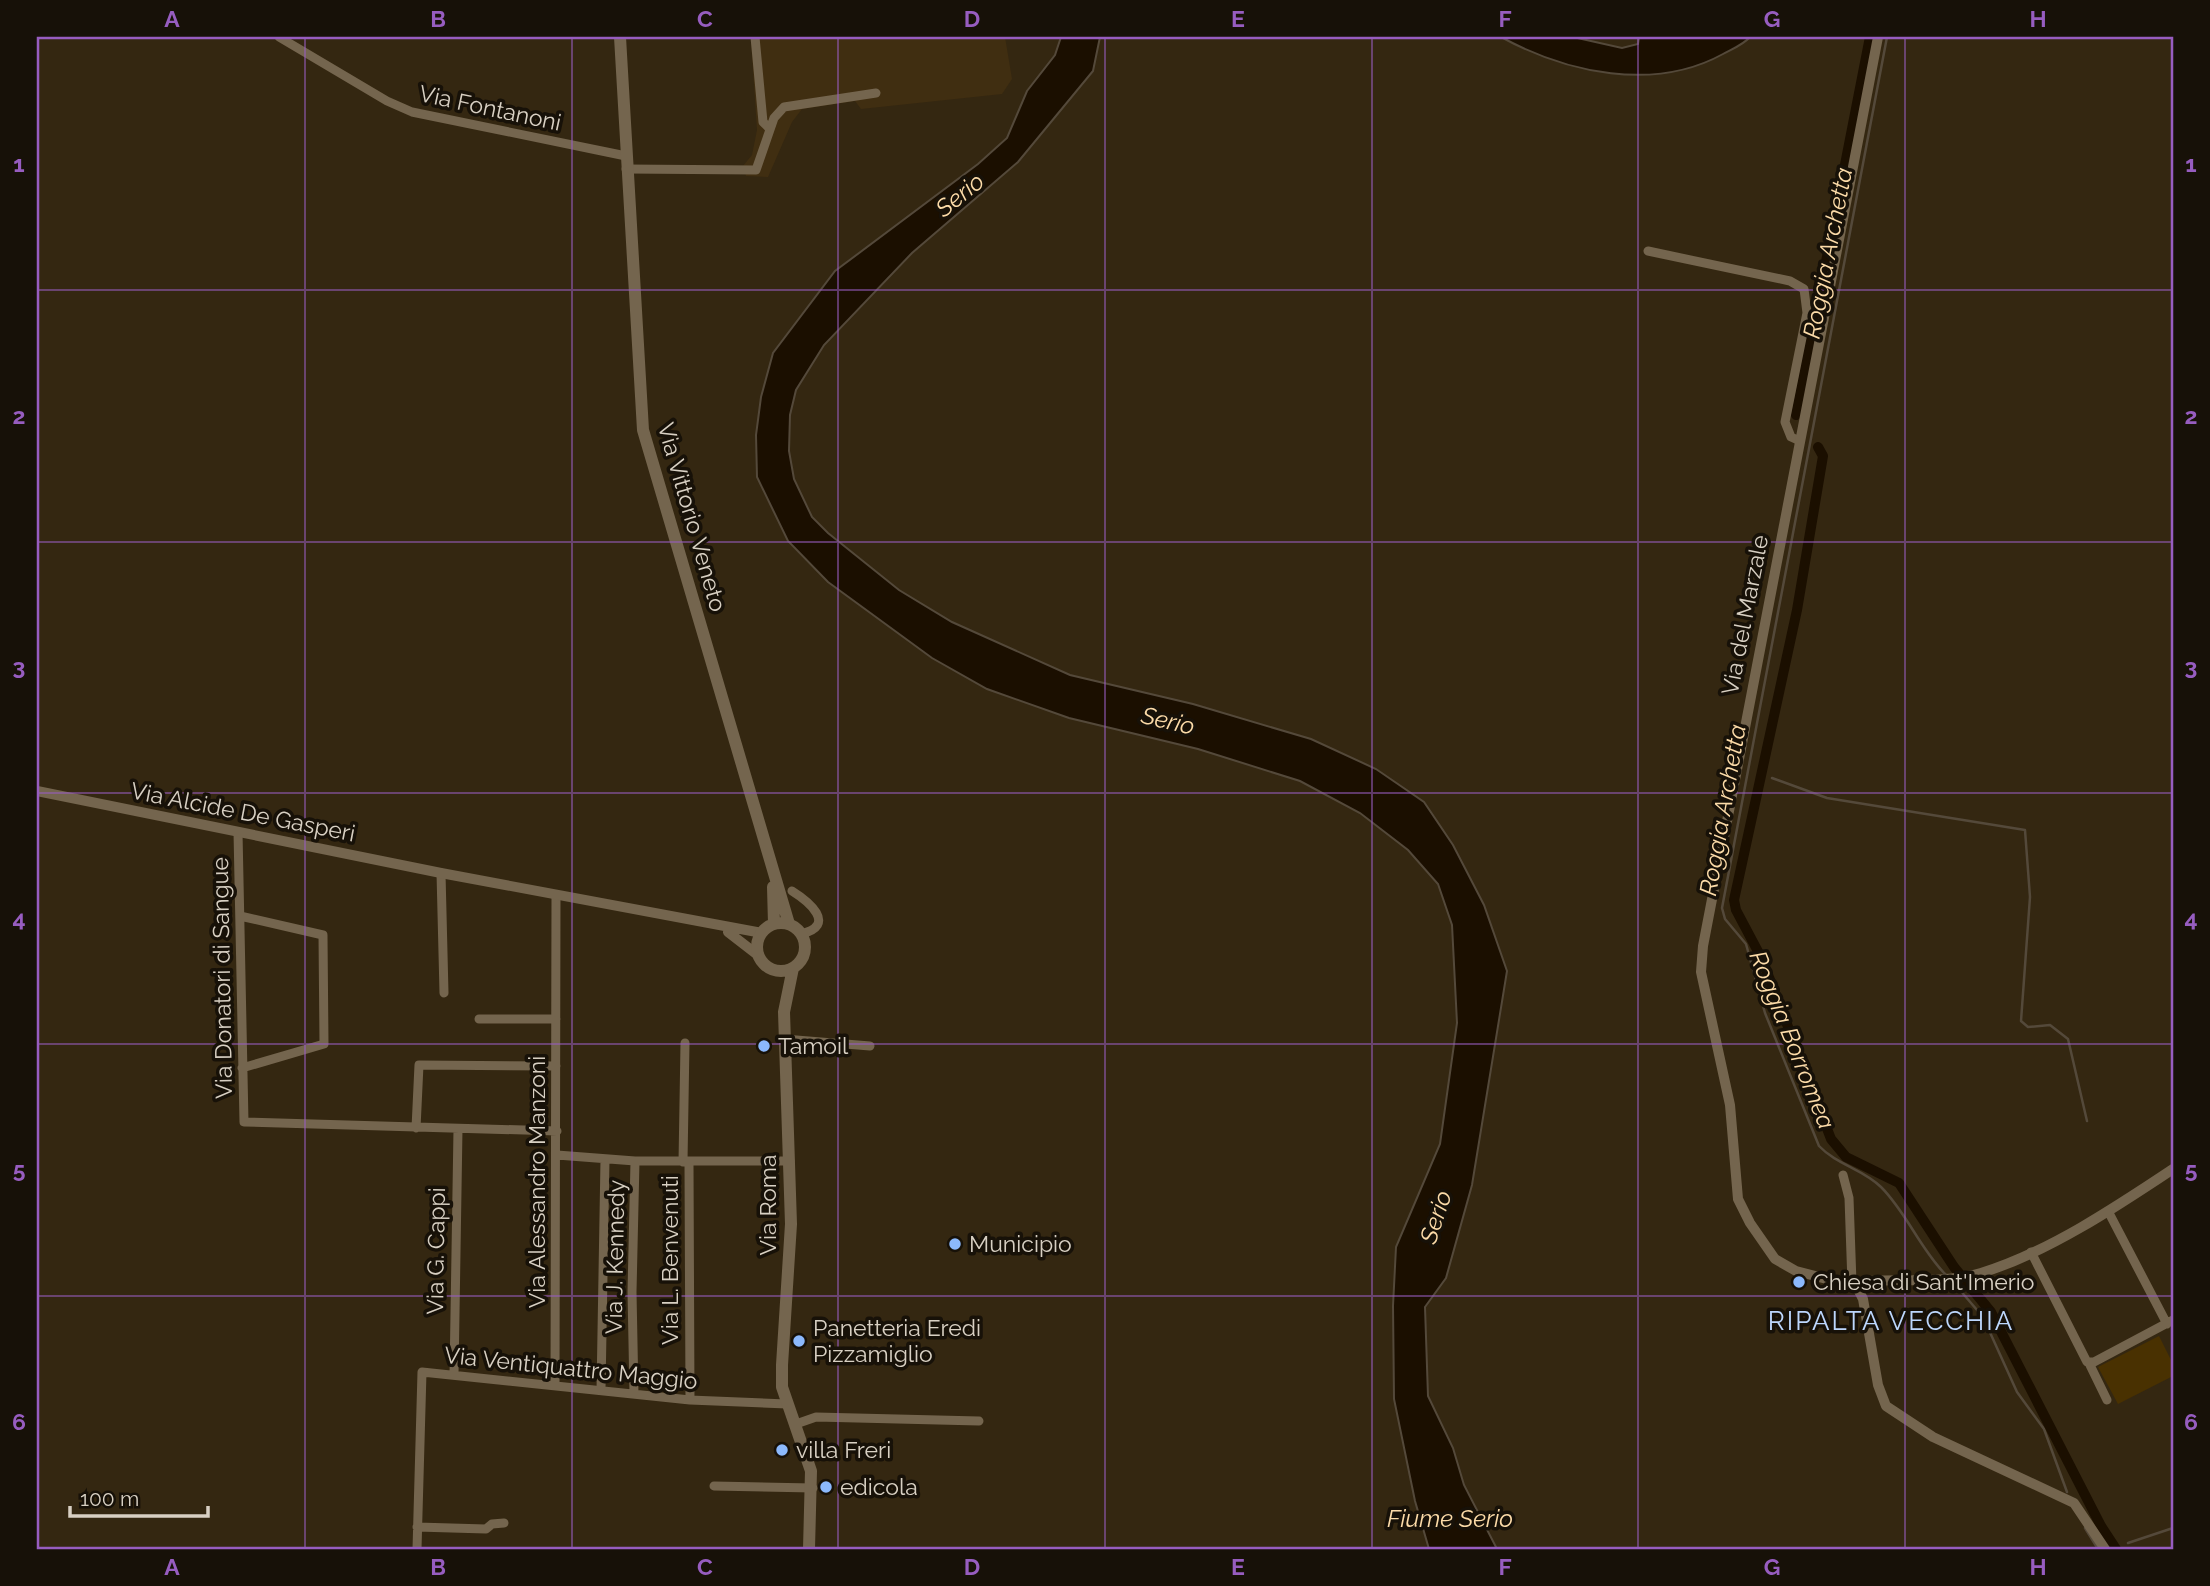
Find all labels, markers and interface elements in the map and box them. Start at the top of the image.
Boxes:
text: A [164,5,180,32]
text: B [430,5,446,32]
text: C [697,5,713,32]
text: D [964,5,980,32]
text: E [1231,5,1245,32]
text: F [1498,5,1512,32]
text: G [1764,5,1780,32]
text: H [2029,5,2047,32]
street label: Via Fontanoni [417,79,564,136]
text: 1 [13,150,25,177]
text: 1 [2185,150,2197,177]
water label: Roggia Archetta [1797,165,1858,341]
water label: Serio [929,166,990,223]
text: 2 [13,402,25,429]
text: 2 [2185,402,2197,429]
street label: Via Vittorio Veneto [653,419,732,614]
street label: Via del Marzale [1716,533,1773,697]
text: 3 [13,653,25,680]
text: 3 [2185,653,2197,680]
water label: Serio [1138,700,1198,741]
water label: Roggia Archetta [1693,722,1752,898]
street label: Via Alcide De Gasperi [129,776,358,847]
street label: Via Donatori di Sangue [206,857,237,1099]
text: 4 [12,905,26,932]
text: 4 [2184,905,2198,932]
water label: Roggia Borromea [1743,946,1841,1133]
place label: Tamoil [778,1032,849,1059]
marker: Tamoil [756,1038,772,1054]
street label: Via Alessandro Manzoni [523,1056,550,1308]
street label: Via Roma [754,1154,781,1256]
text: 5 [13,1156,26,1183]
text: 5 [2185,1156,2198,1183]
street label: Via L. Benvenuti [656,1175,683,1345]
street label: Via J. Kennedy [600,1180,629,1334]
street label: Via G. Cappi [421,1187,450,1315]
water label: Serio [1413,1187,1458,1248]
place label: Municipio [969,1230,1072,1257]
marker: Municipio [947,1236,963,1252]
place label: Chiesa di Sant'Imerio [1813,1268,2035,1295]
marker: Chiesa di Sant'Imerio [1791,1274,1807,1290]
district label: RIPALTA VECCHIA [1768,1306,2014,1336]
place label: Panetteria Eredi Pizzamiglio [813,1314,981,1367]
marker: Panetteria Eredi Pizzamiglio [791,1333,807,1349]
street label: Via Ventiquattro Maggio [443,1341,699,1394]
text: 6 [12,1408,26,1435]
text: 6 [2184,1408,2198,1435]
place label: villa Freri [796,1436,891,1463]
marker: villa Freri [774,1442,790,1458]
place label: edicola [840,1473,918,1500]
scale bar [70,1474,208,1518]
marker: edicola [818,1479,834,1495]
text: 100 m [80,1486,139,1511]
water label: Fiume Serio [1387,1504,1513,1533]
text: A [164,1553,180,1580]
text: B [430,1553,446,1580]
text: C [697,1553,713,1580]
text: D [964,1553,980,1580]
text: E [1231,1553,1245,1580]
text: F [1498,1553,1512,1580]
text: G [1764,1553,1780,1580]
text: H [2029,1553,2047,1580]

